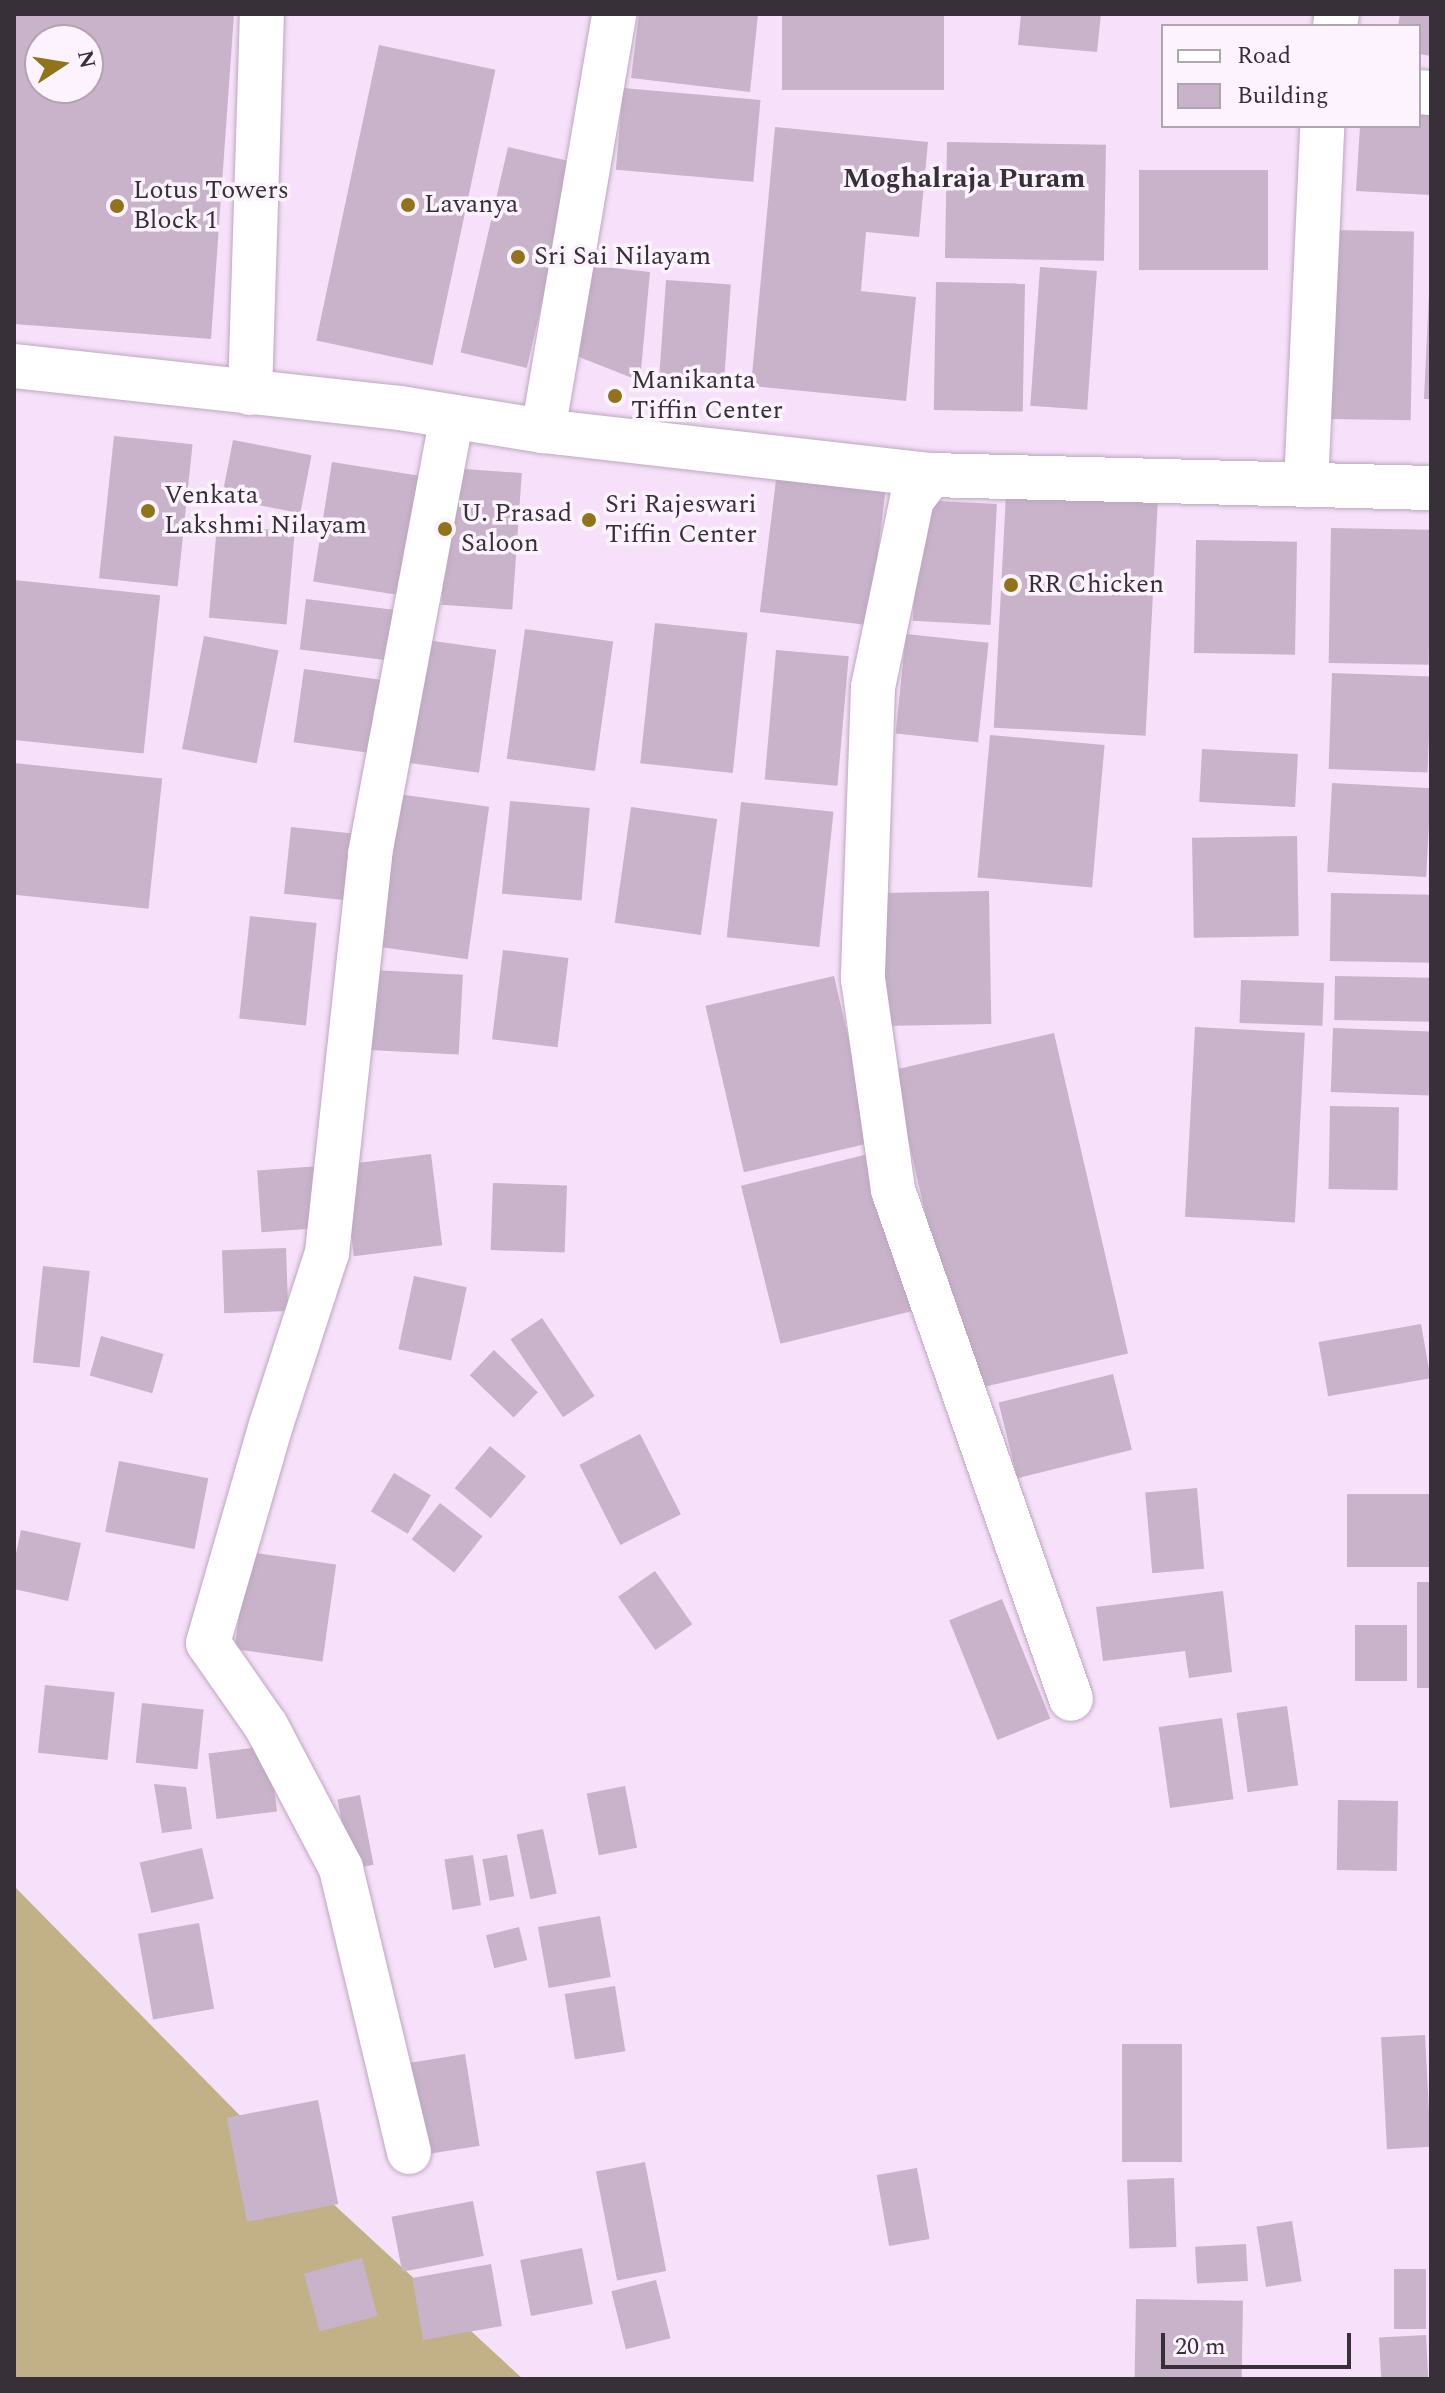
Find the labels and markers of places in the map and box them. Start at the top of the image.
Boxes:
place label: Lotus Towers Block 1 [133,175,289,236]
place label: Lavanya [424,189,518,221]
marker: Lavanya [399,196,417,214]
marker: Lotus Towers Block 1 [108,197,126,215]
place label: Sri Sai Nilayam [534,241,711,273]
marker: Sri Sai Nilayam [509,248,527,266]
place label: Manikanta Tiffin Center [631,365,783,426]
marker: Manikanta Tiffin Center [606,387,624,405]
place label: Venkata Lakshmi Nilayam [164,480,367,542]
place label: Sri Rajeswari Tiffin Center [605,489,757,550]
place label: U. Prasad Saloon [461,498,572,560]
marker: Venkata Lakshmi Nilayam [139,502,157,520]
marker: Sri Rajeswari Tiffin Center [580,511,598,529]
marker: U. Prasad Saloon [436,520,454,538]
place label: RR Chicken [1027,569,1164,601]
marker: RR Chicken [1002,576,1020,594]

